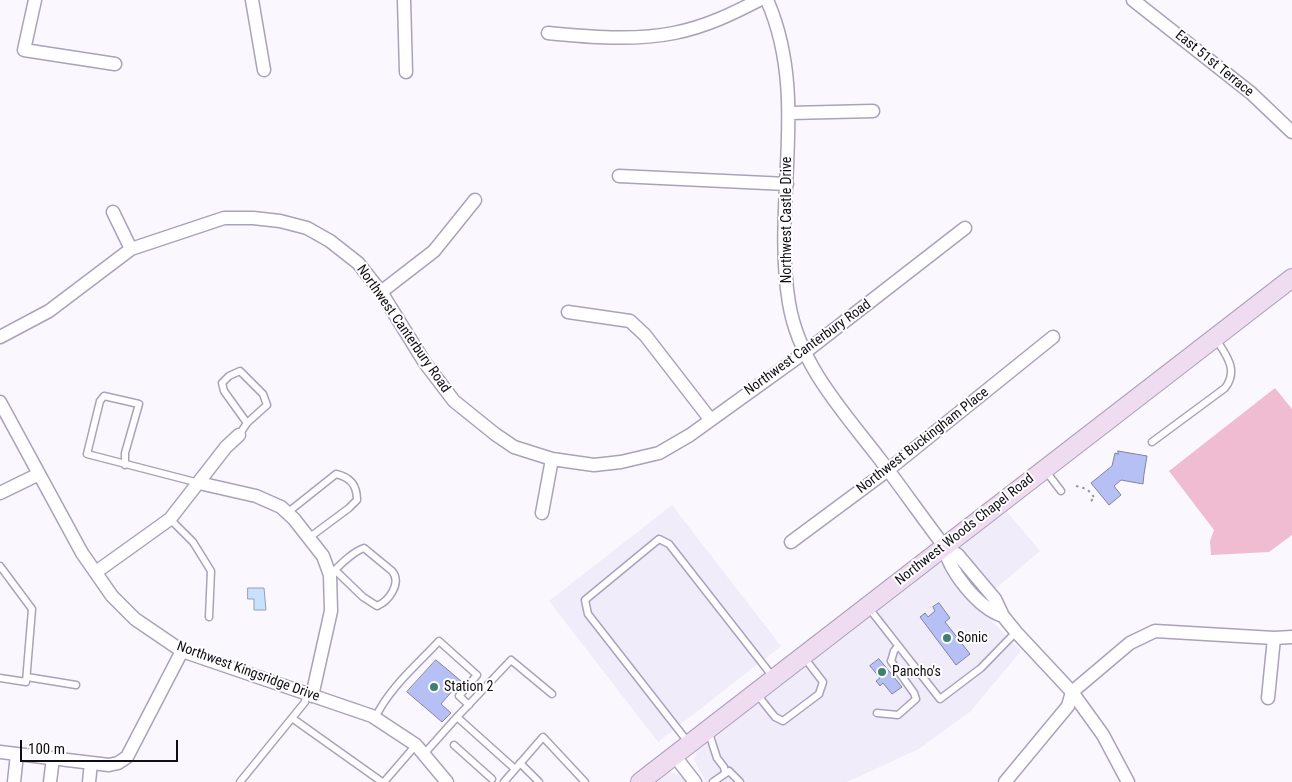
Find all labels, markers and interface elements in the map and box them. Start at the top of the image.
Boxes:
street label: East 51st Terrace [1171,27,1257,101]
street label: Northwest Castle Drive [779,157,795,283]
street label: Northwest Canterbury Road [352,262,454,396]
street label: Northwest Canterbury Road [741,296,875,400]
street label: Northwest Buckingham Place [854,384,992,498]
street label: Northwest Woods Chapel Road [892,471,1038,589]
place label: Sonic [957,630,988,646]
marker: Sonic [941,632,953,644]
street label: Northwest Kingsridge Drive [174,638,322,706]
place label: Pancho's [892,664,941,680]
marker: Pancho's [876,666,888,678]
place label: Station 2 [444,679,493,695]
marker: Station 2 [428,681,440,693]
scale bar [22,730,180,762]
text: 100 m [28,740,65,758]

